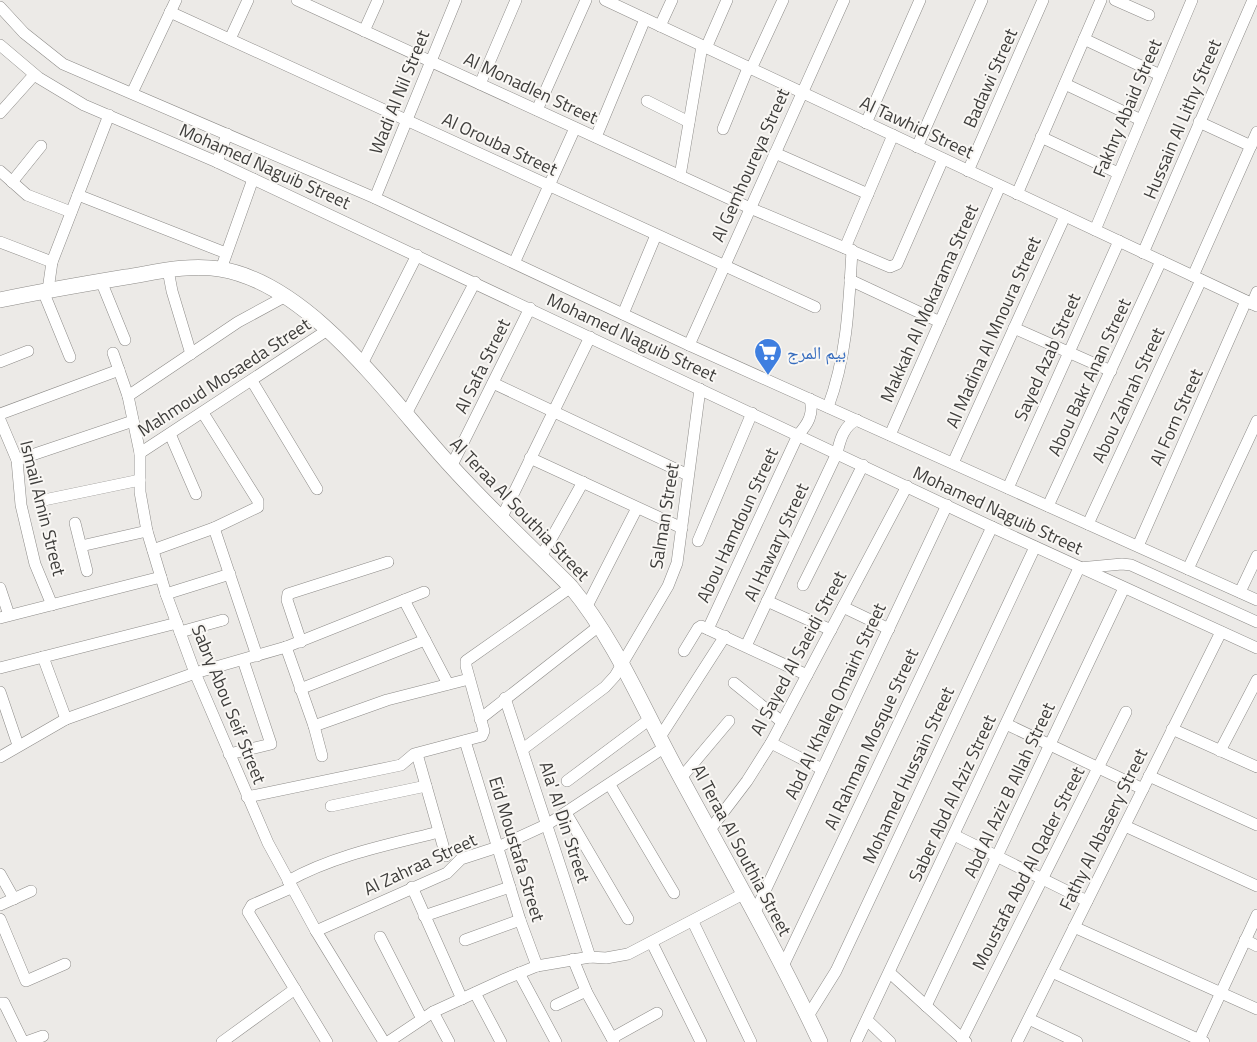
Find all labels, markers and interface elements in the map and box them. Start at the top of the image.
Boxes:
street label: Badawi Street [956,23,1024,132]
street label: Wadi Al Nil Street [362,25,436,158]
street label: Fakhry Abaid Street [1086,34,1169,181]
street label: Hussain Al Lithy Street [1136,34,1228,203]
street label: Al Monadlen Street [460,45,603,131]
street label: Al Gemhoureya Street [704,83,796,246]
street label: Al Tawhid Street [856,89,979,165]
street label: Al Orouba Street [438,105,563,183]
street label: Mohamed Naguib Street [175,116,355,216]
street label: Makkah Al Mokarama Street [873,199,985,407]
street label: Al Madina Al Mnoura Street [938,231,1048,432]
street label: Mohamed Naguib Street [543,286,722,389]
street label: Sayed Azab Street [1007,288,1088,425]
street label: Abou Bakr Anan Street [1041,293,1138,460]
street label: Mahmoud Mosaeda Street [132,310,316,443]
street label: Al Safa Street [447,313,517,418]
street label: Abou Zahrah Street [1085,322,1172,467]
supermarket icon: بيم المرج [753,337,783,376]
place label: بيم المرج [787,339,846,366]
street label: Al Forn Street [1143,364,1210,470]
street label: Al Teraa Al Southia Street [444,431,597,588]
street label: Ismail Amin Street [13,437,73,579]
street label: Abou Hamdoun Street [689,443,785,607]
street label: Mohamed Naguib Street [909,459,1088,562]
street label: Salman Street [642,460,686,571]
street label: Al Hawary Street [737,478,816,606]
street label: Al Sayed Al Saeidi Street [743,565,853,740]
street label: Abd Al Khaleq Omairh Street [777,598,893,804]
street label: Sabry Abou Seif Street [185,620,274,788]
street label: Al Rahman Mosque Street [817,643,925,834]
street label: Mohamed Hussain Street [855,682,961,868]
street label: Abd Al Aziz B Allah Street [956,697,1062,882]
street label: Saber Abd Al Aziz Street [901,709,1003,886]
street label: Fathy Al Abasery Street [1052,743,1154,915]
street label: Ala' Al Din Street [533,758,598,887]
street label: Al Teraa Al Southia Street [685,759,799,941]
street label: Moustafa Abd Al Qader Street [965,761,1091,975]
street label: Eid Moustafa Street [482,773,552,926]
street label: Al Zahraa Street [359,826,482,902]

